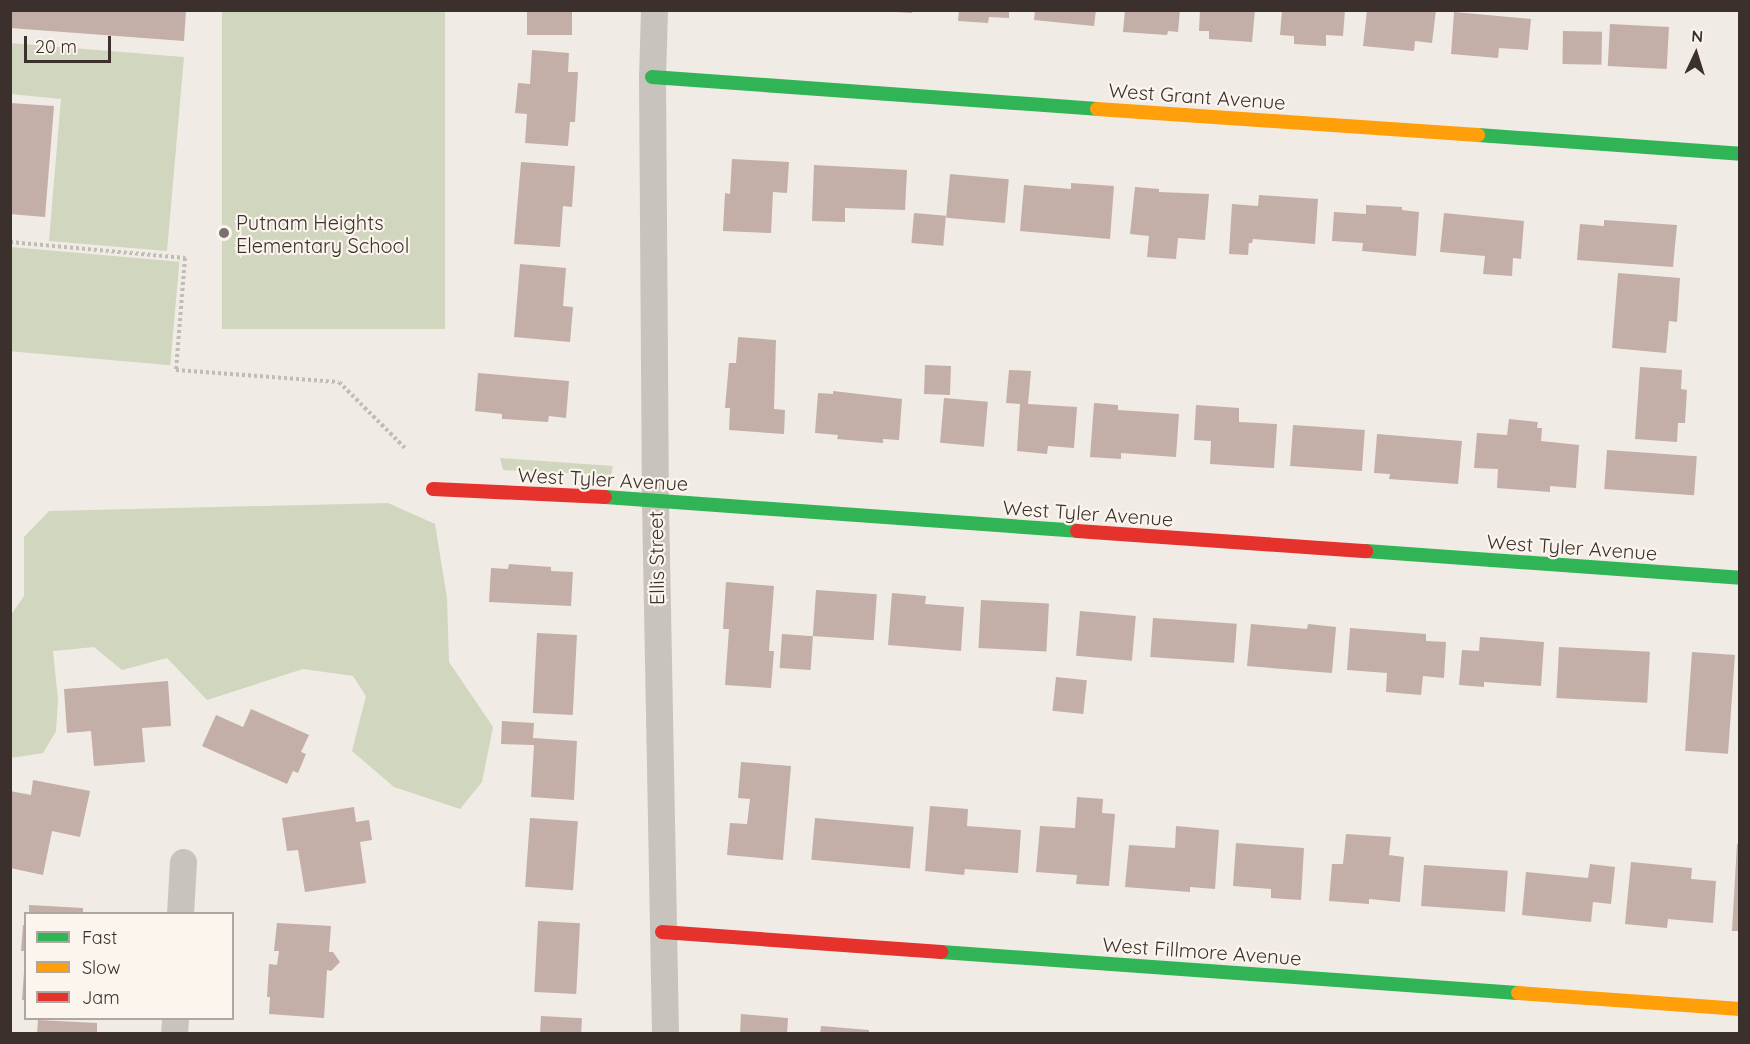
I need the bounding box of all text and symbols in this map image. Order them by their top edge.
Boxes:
scale bar [27,24,114,62]
north arrow [1666,24,1726,84]
text: N [1691,26,1704,46]
text: 20 m [35,35,77,58]
street label: West Grant Avenue [1108,78,1286,114]
place label: Putnam Heights Elementary School [236,210,409,257]
marker: Putnam Heights Elementary School [217,226,231,240]
street label: West Tyler Avenue [517,463,689,495]
street label: West Tyler Avenue [1002,495,1174,531]
street label: Ellis Street [643,511,669,605]
street label: West Tyler Avenue [1486,529,1658,565]
legend [24,912,234,1020]
text: Fast [82,926,117,949]
street label: West Fillmore Avenue [1102,932,1302,970]
text: Slow [82,956,120,979]
text: Jam [82,986,120,1009]

